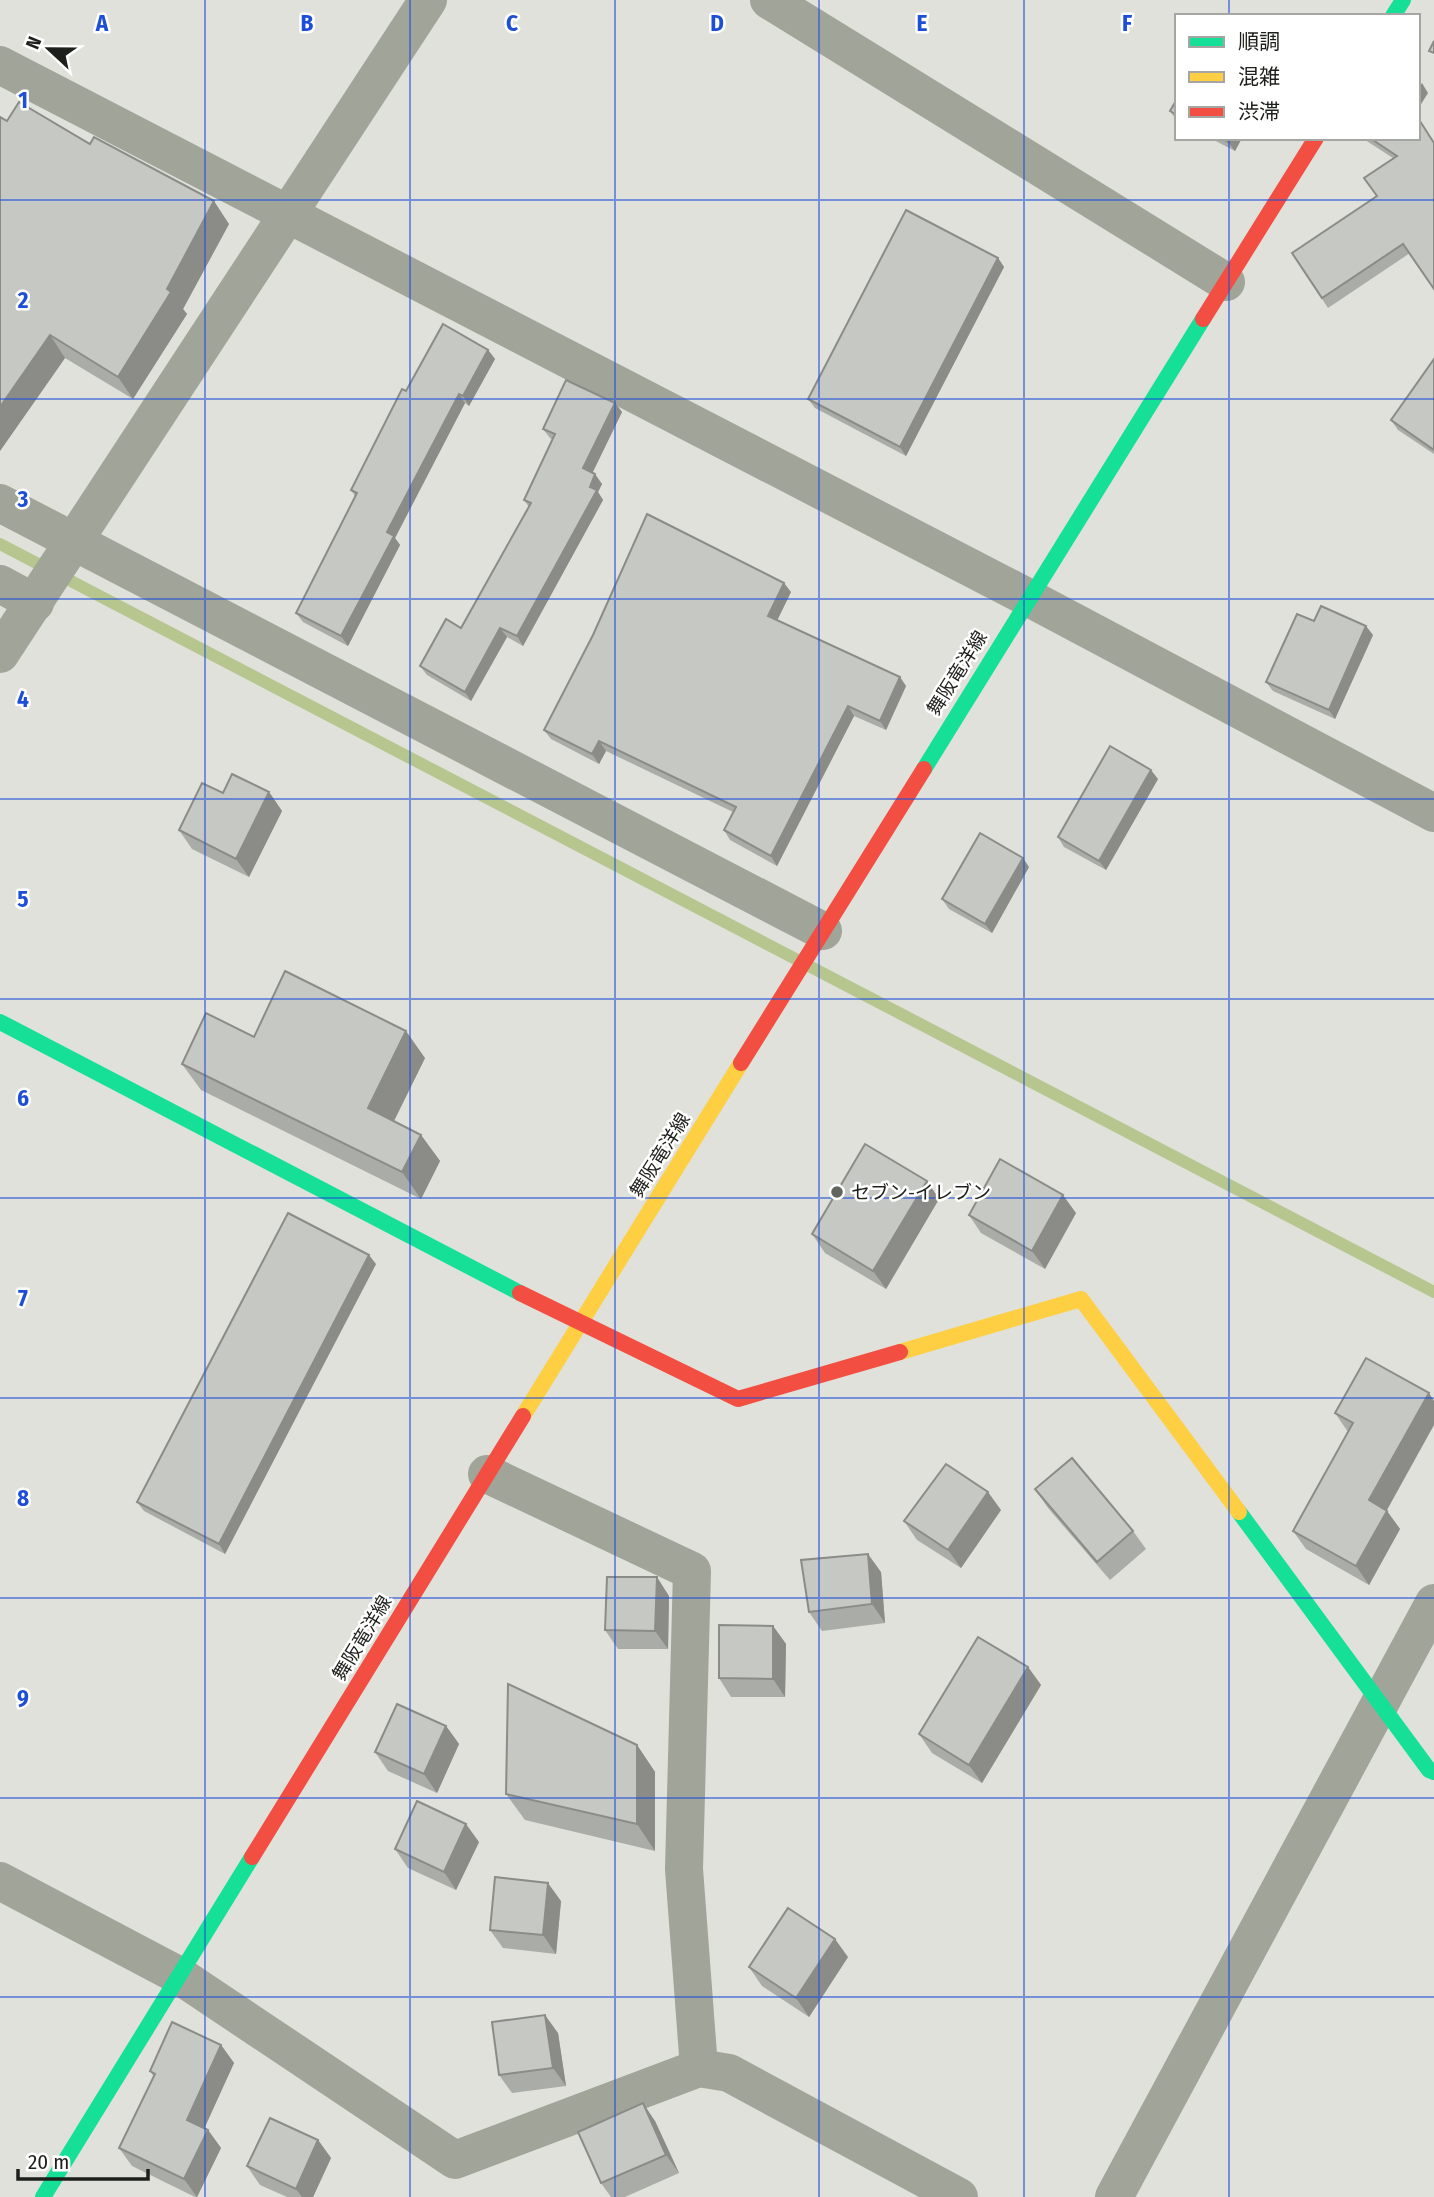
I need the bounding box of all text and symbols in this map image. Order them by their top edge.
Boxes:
text: A [95,9,109,37]
text: B [301,9,314,37]
text: C [506,9,518,37]
text: D [710,9,724,37]
text: E [917,9,928,37]
text: F [1122,9,1132,37]
north arrow [14,14,84,84]
legend [1175,14,1420,140]
text: 順調 [1238,29,1280,55]
text: N [21,33,46,52]
text: 混雑 [1238,64,1280,90]
text: 1 [18,86,28,114]
text: 渋滞 [1238,99,1280,125]
text: 2 [17,286,29,314]
text: 3 [17,485,29,513]
street label: 舞阪竜洋線 [922,627,992,719]
text: 4 [17,685,29,713]
text: 5 [17,885,29,913]
text: 6 [17,1084,29,1112]
street label: 舞阪竜洋線 [625,1109,695,1201]
place label: セブン-イレブン [851,1181,991,1204]
marker: セブン-イレブン [829,1184,845,1200]
text: 7 [18,1284,28,1312]
text: 8 [17,1484,29,1512]
street label: 舞阪竜洋線 [328,1591,396,1685]
text: 9 [17,1684,29,1712]
scale bar [18,2138,147,2182]
text: 20 m [28,2149,69,2175]

